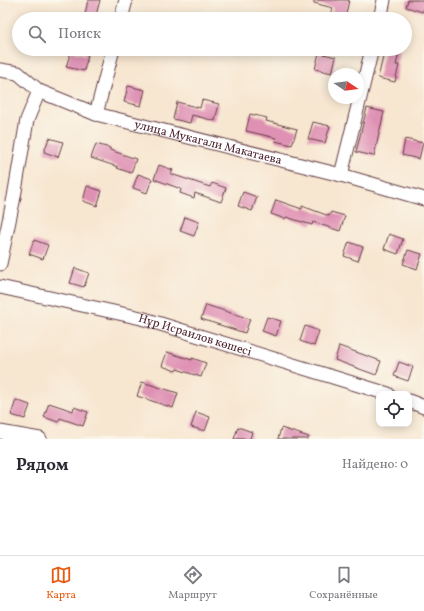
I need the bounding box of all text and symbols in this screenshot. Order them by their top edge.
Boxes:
search box [12,12,412,56]
icon: search [26,23,48,45]
text: Поиск [58,24,101,45]
north arrow [328,68,364,104]
street label: улица Мукагали Макатаева [132,117,283,169]
street label: Нұр Исраилов көшесі [136,311,254,361]
map controls [376,391,412,427]
button: locate [376,391,412,427]
text: Рядом [16,454,69,477]
text: Найдено: 0 [342,456,408,474]
tab: Карта [46,564,76,603]
tab: Маршрут [168,564,217,603]
tab: Сохранённые [309,564,378,603]

